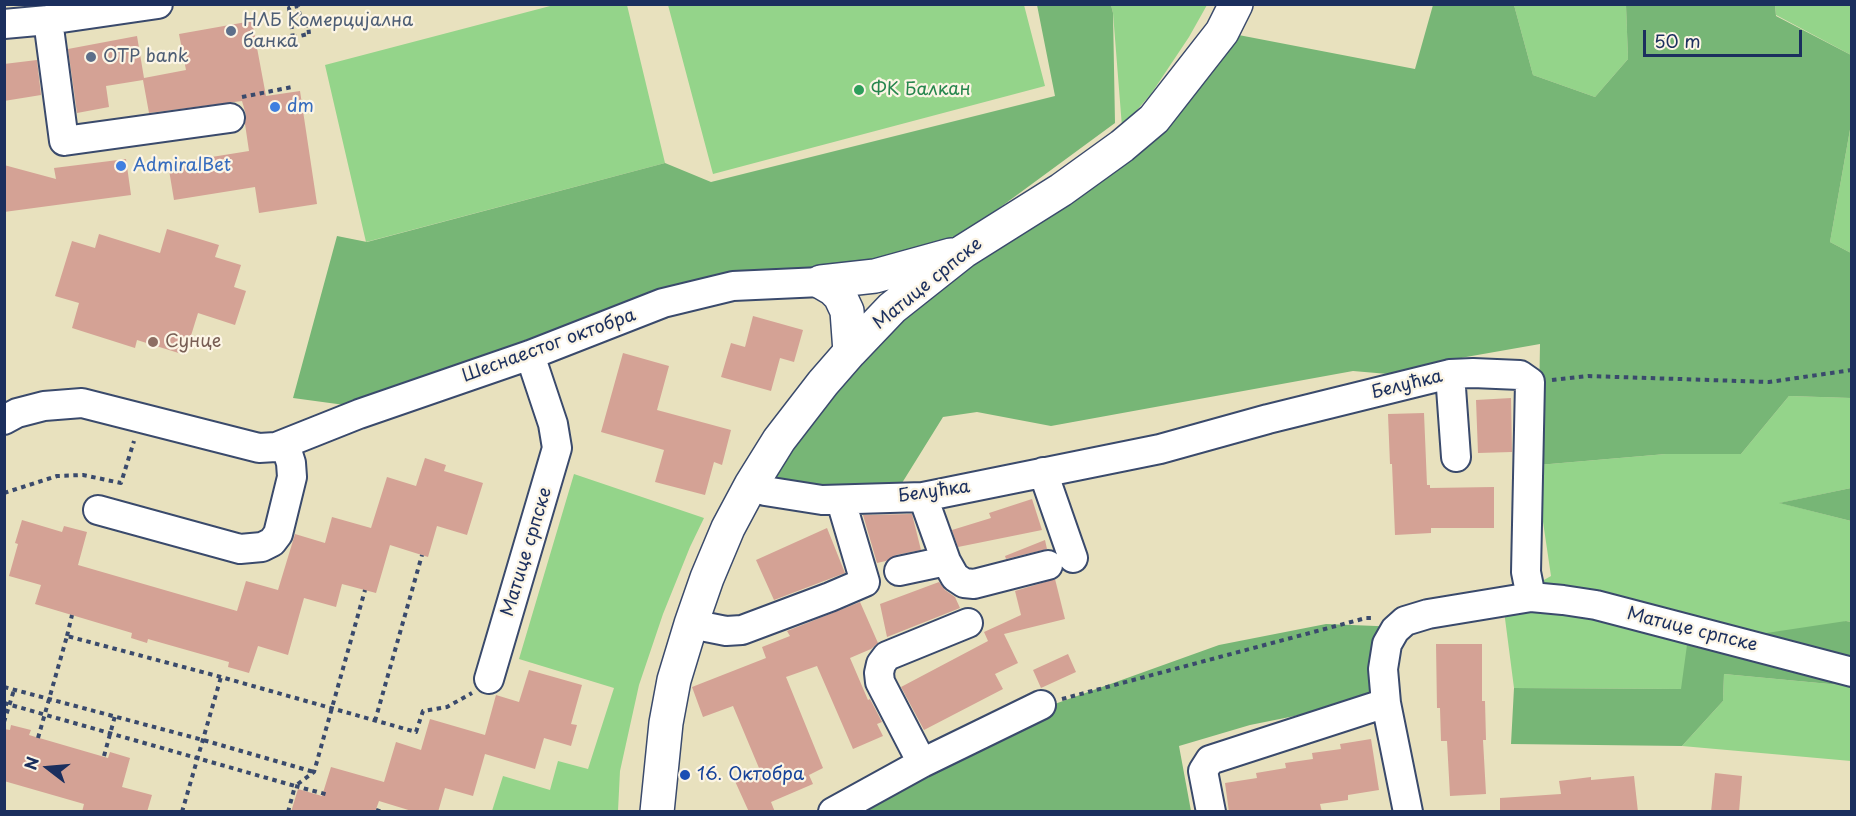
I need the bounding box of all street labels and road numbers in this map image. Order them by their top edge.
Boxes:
street label: Матице српске [869,234,987,334]
street label: Шеснаестог октобра [459,305,639,387]
street label: Белућка [1369,366,1445,404]
street label: Белућка [896,476,972,508]
street label: Матице српске [497,485,557,619]
street label: Матице српске [1624,603,1760,657]

